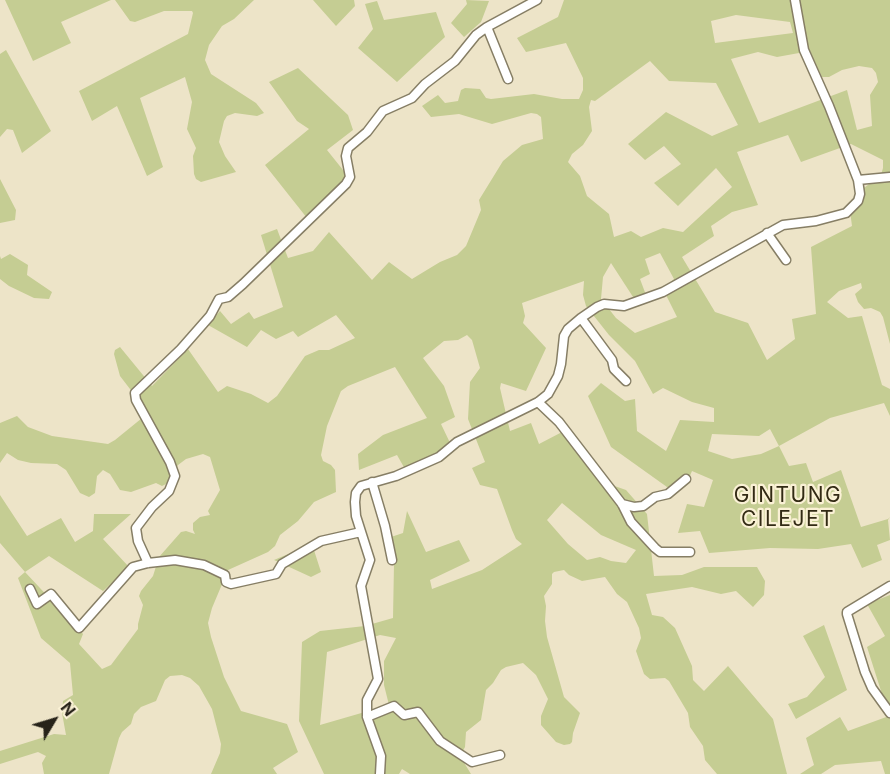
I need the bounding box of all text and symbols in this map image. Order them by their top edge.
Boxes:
district label: GINTUNG CILEJET [734,483,842,533]
north arrow [24,690,84,750]
text: N [57,698,80,720]

